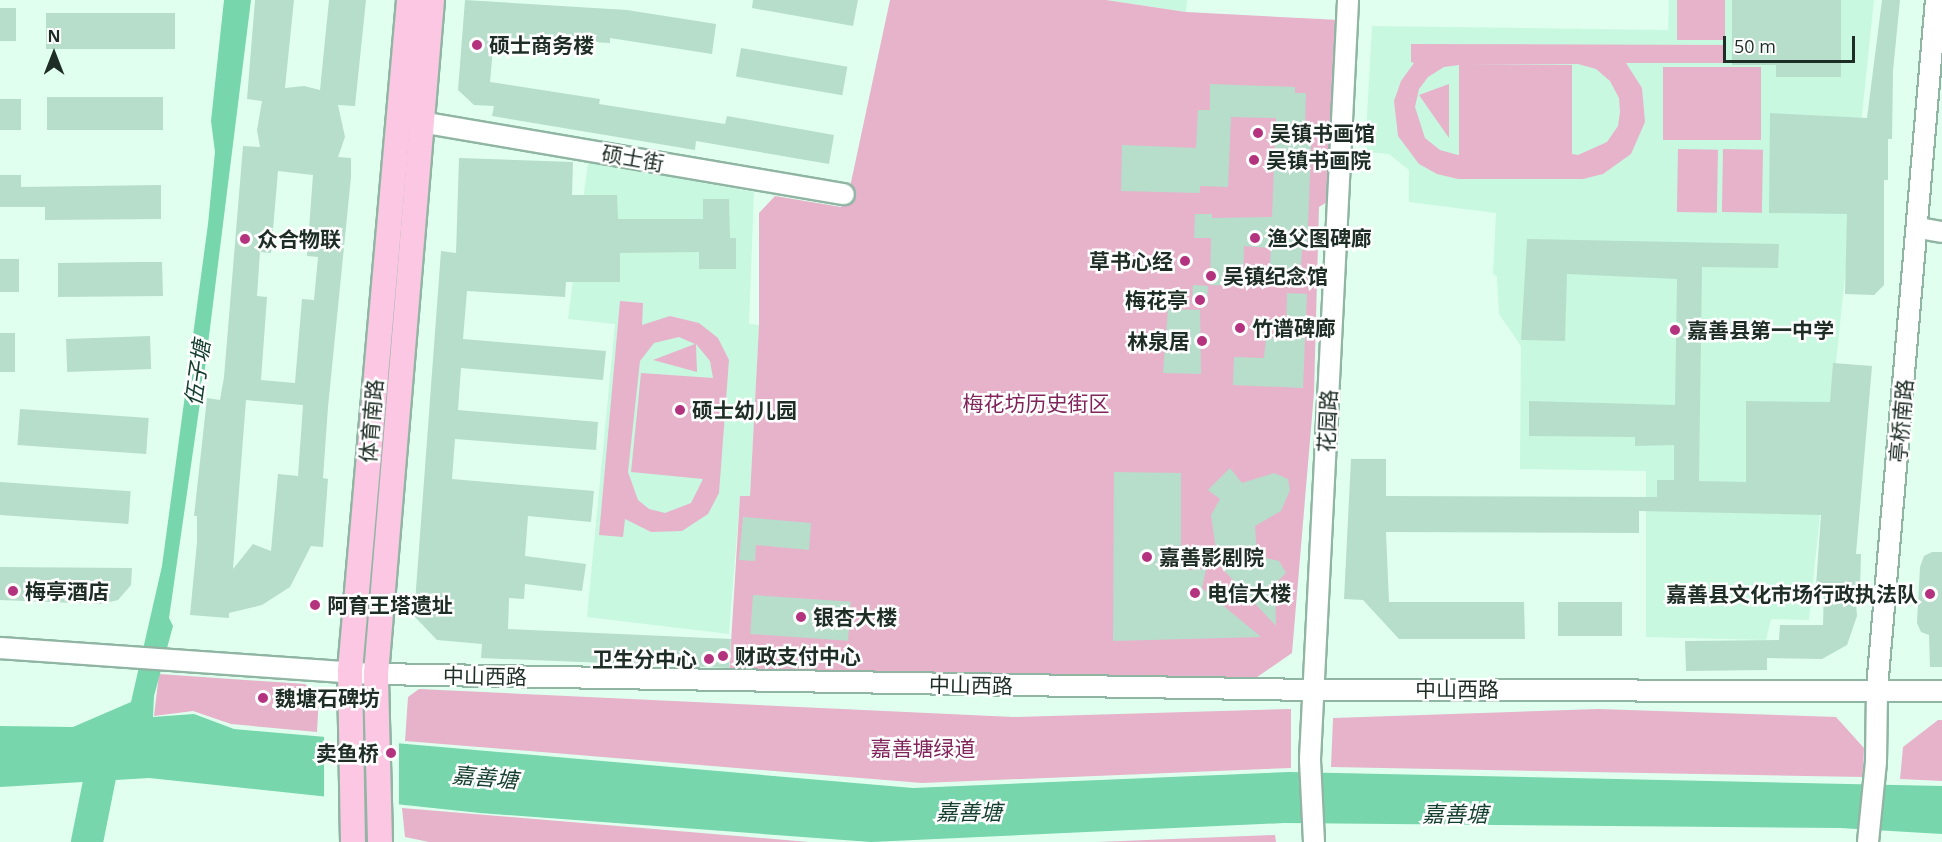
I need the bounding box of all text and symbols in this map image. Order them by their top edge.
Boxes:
north arrow [24,24,84,84]
scale bar [1726,24,1858,62]
text: N [47,25,61,47]
place label: 硕士商务楼 [489,32,594,58]
text: 50 m [1734,34,1776,58]
marker: 硕士商务楼 [470,38,484,52]
place label: 吴镇书画馆 [1270,120,1375,146]
marker: 吴镇书画馆 [1251,126,1265,140]
street label: 硕士街 [600,140,666,176]
place label: 吴镇书画院 [1266,147,1371,173]
marker: 吴镇书画院 [1247,153,1261,167]
place label: 渔父图碑廊 [1267,225,1372,251]
place label: 众合物联 [257,226,341,252]
marker: 渔父图碑廊 [1248,231,1262,245]
marker: 众合物联 [238,232,252,246]
place label: 草书心经 [1089,248,1173,274]
marker: 草书心经 [1178,254,1192,268]
place label: 吴镇纪念馆 [1223,263,1328,289]
marker: 吴镇纪念馆 [1204,269,1218,283]
place label: 梅花亭 [1125,287,1188,313]
marker: 梅花亭 [1193,293,1207,307]
place label: 竹谱碑廊 [1252,315,1336,341]
place label: 嘉善县第一中学 [1687,317,1834,343]
marker: 竹谱碑廊 [1233,321,1247,335]
marker: 嘉善县第一中学 [1668,323,1682,337]
place label: 林泉居 [1127,328,1190,354]
marker: 林泉居 [1195,334,1209,348]
water label: 伍子塘 [179,338,215,408]
street label: 体育南路 [355,378,387,464]
street label: 亭桥南路 [1885,378,1917,464]
street label: 花园路 [1313,389,1341,453]
park label: 梅花坊历史街区 [963,390,1109,416]
place label: 硕士幼儿园 [692,397,797,423]
marker: 硕士幼儿园 [673,403,687,417]
place label: 嘉善影剧院 [1159,544,1264,570]
marker: 嘉善影剧院 [1140,550,1154,564]
place label: 梅亭酒店 [25,578,109,604]
place label: 电信大楼 [1207,580,1291,606]
place label: 嘉善县文化市场行政执法队 [1666,581,1918,607]
marker: 梅亭酒店 [6,584,20,598]
marker: 电信大楼 [1188,586,1202,600]
marker: 嘉善县文化市场行政执法队 [1923,587,1937,601]
place label: 阿育王塔遗址 [327,592,453,618]
marker: 阿育王塔遗址 [308,598,322,612]
place label: 银杏大楼 [813,604,897,630]
marker: 银杏大楼 [794,610,808,624]
place label: 财政支付中心 [735,643,861,669]
place label: 卫生分中心 [592,646,697,672]
marker: 财政支付中心 [716,649,730,663]
marker: 卫生分中心 [702,652,716,666]
street label: 中山西路 [443,663,527,689]
street label: 中山西路 [929,672,1013,698]
street label: 中山西路 [1415,676,1499,702]
place label: 魏塘石碑坊 [275,685,380,711]
marker: 魏塘石碑坊 [256,691,270,705]
park label: 嘉善塘绿道 [871,735,975,761]
place label: 卖鱼桥 [316,740,379,766]
marker: 卖鱼桥 [384,746,398,760]
water label: 嘉善塘 [451,761,519,793]
water label: 嘉善塘 [936,799,1002,825]
water label: 嘉善塘 [1422,801,1488,827]

